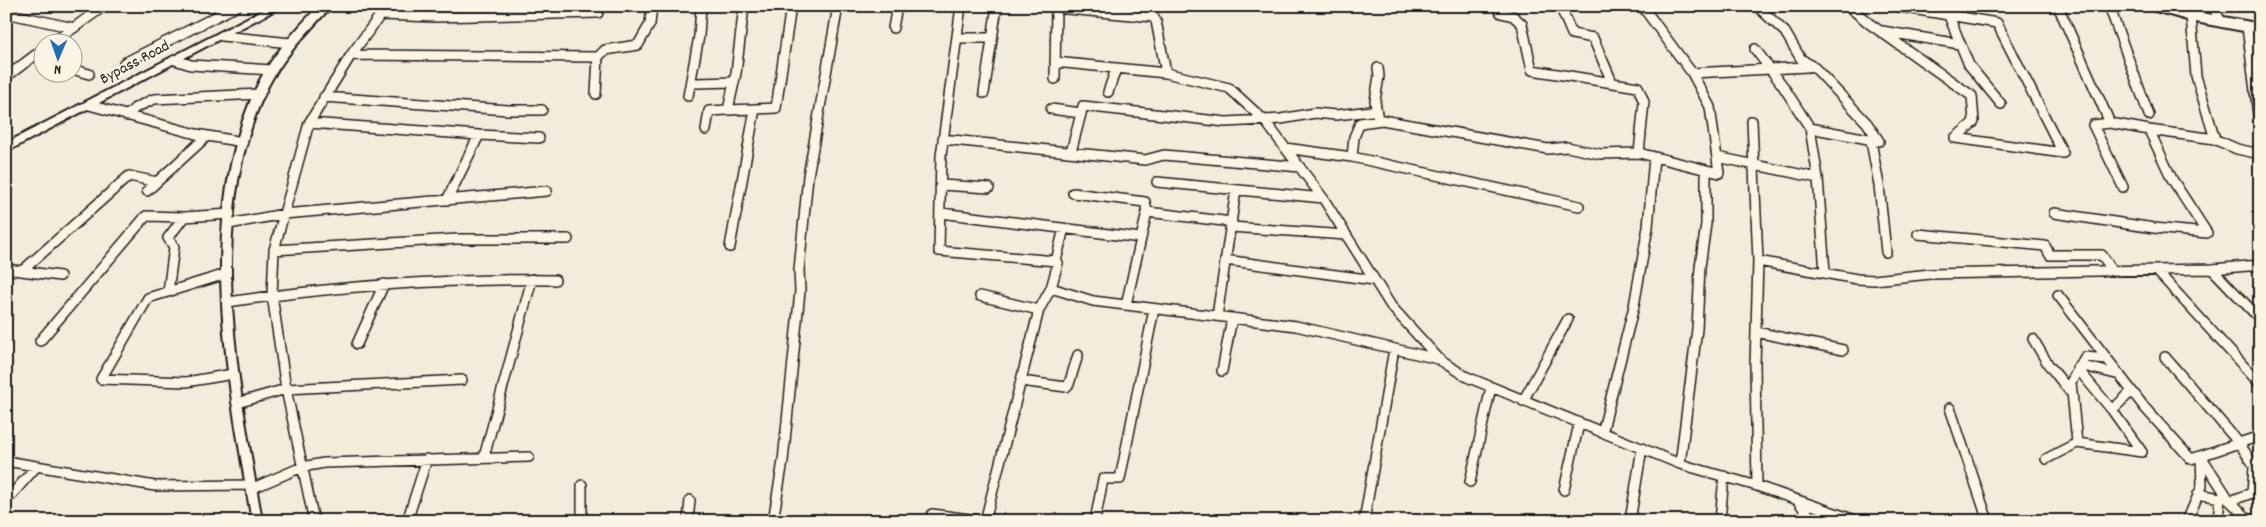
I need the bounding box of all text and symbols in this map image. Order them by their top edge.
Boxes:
north arrow [32,32,82,82]
street label: Bypass Road [96,35,174,91]
text: N [54,59,61,79]

